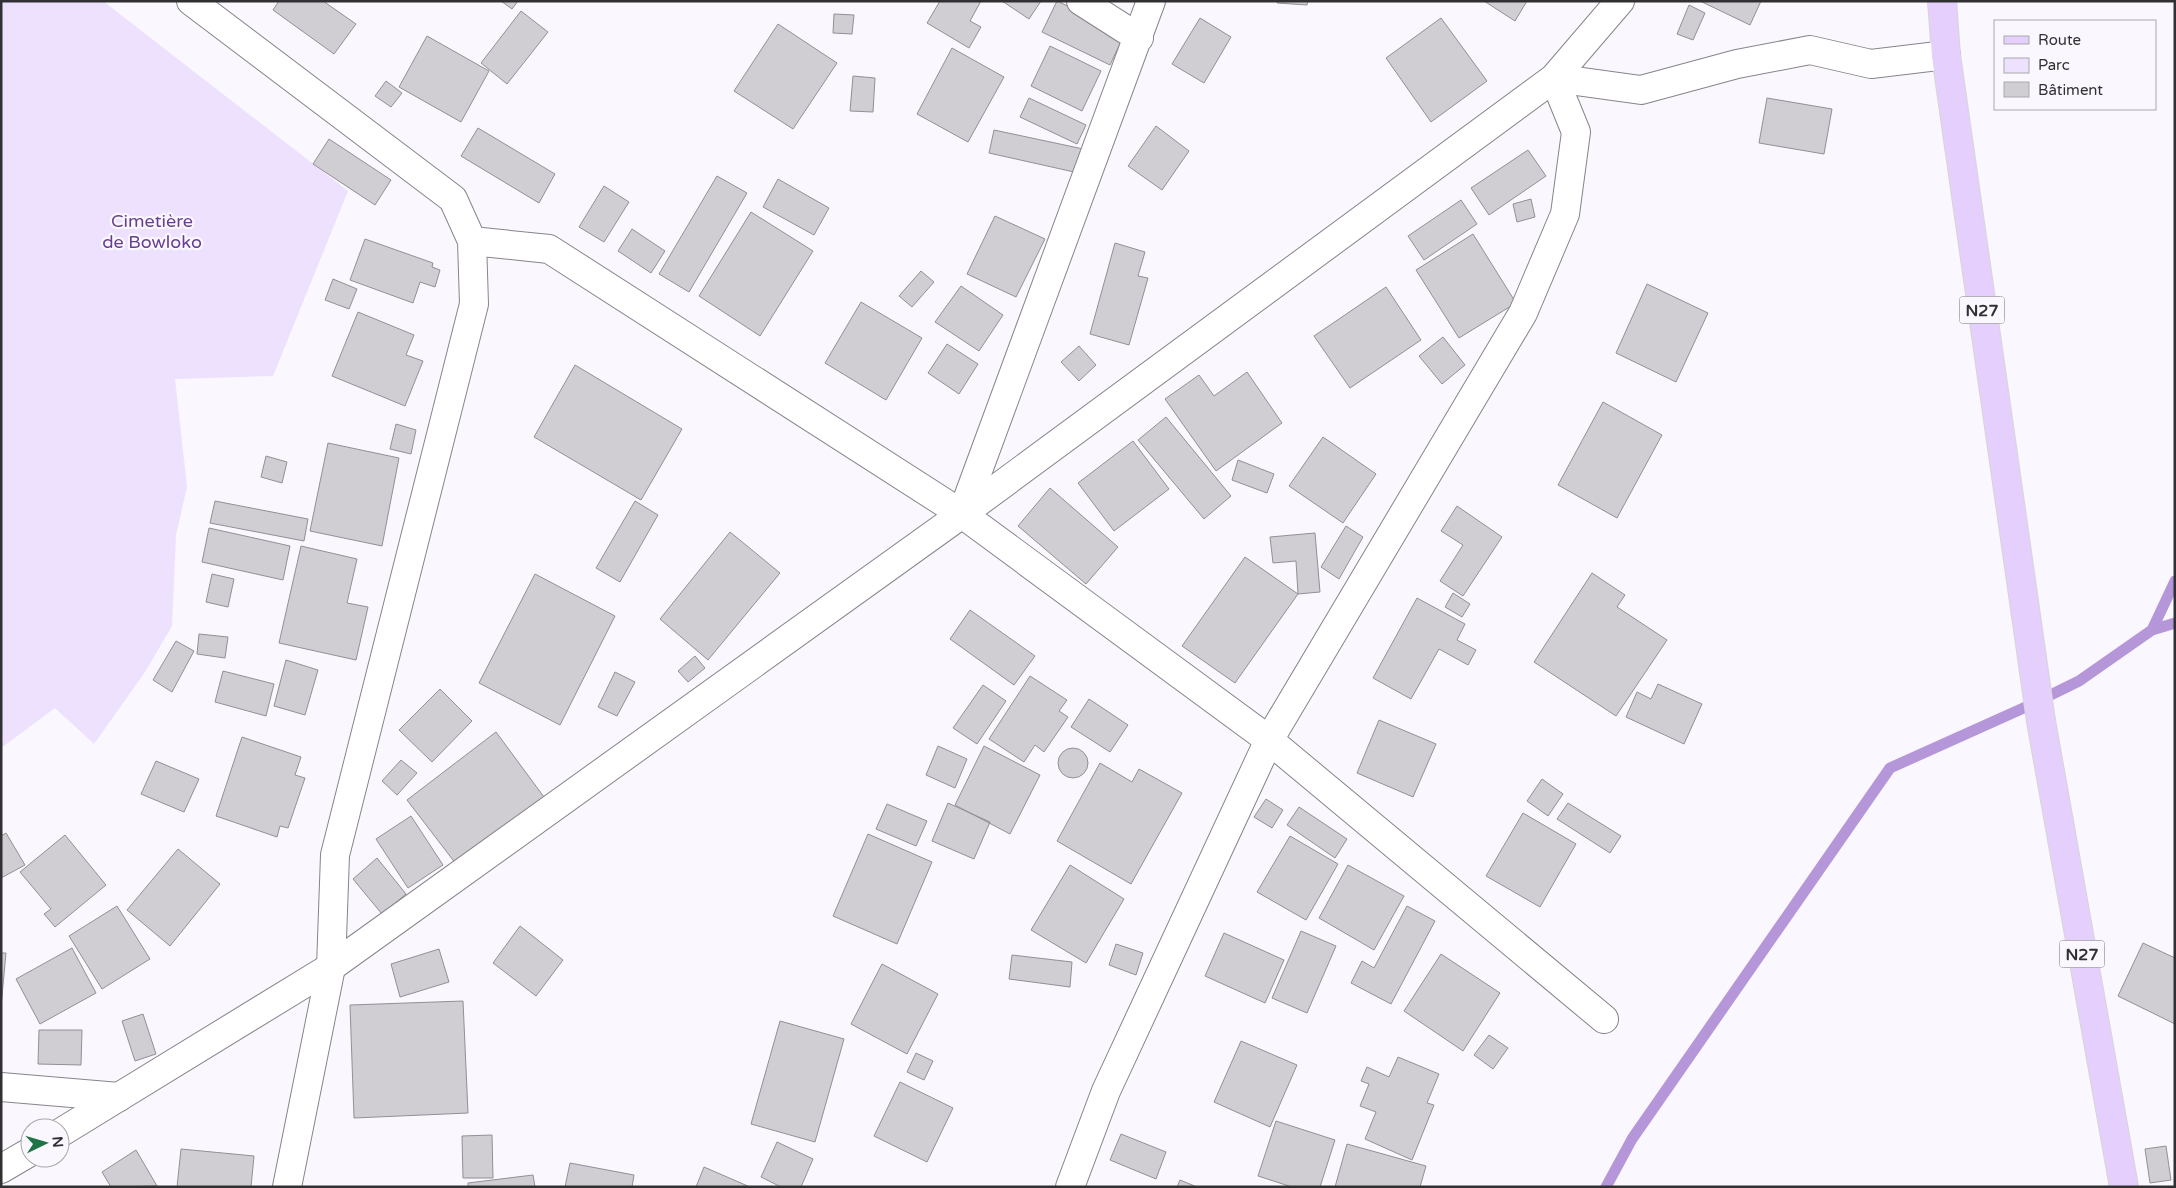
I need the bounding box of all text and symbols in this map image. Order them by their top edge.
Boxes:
legend [1994,20,2156,110]
text: Route [2038,31,2081,49]
text: Parc [2038,56,2070,74]
text: Bâtiment [2038,81,2103,99]
park label: Cimetière de Bowloko [102,210,202,253]
road number: N27 [1960,296,2004,324]
road number: N27 [2060,941,2104,968]
north arrow [20,1118,70,1168]
text: N [48,1136,66,1148]

